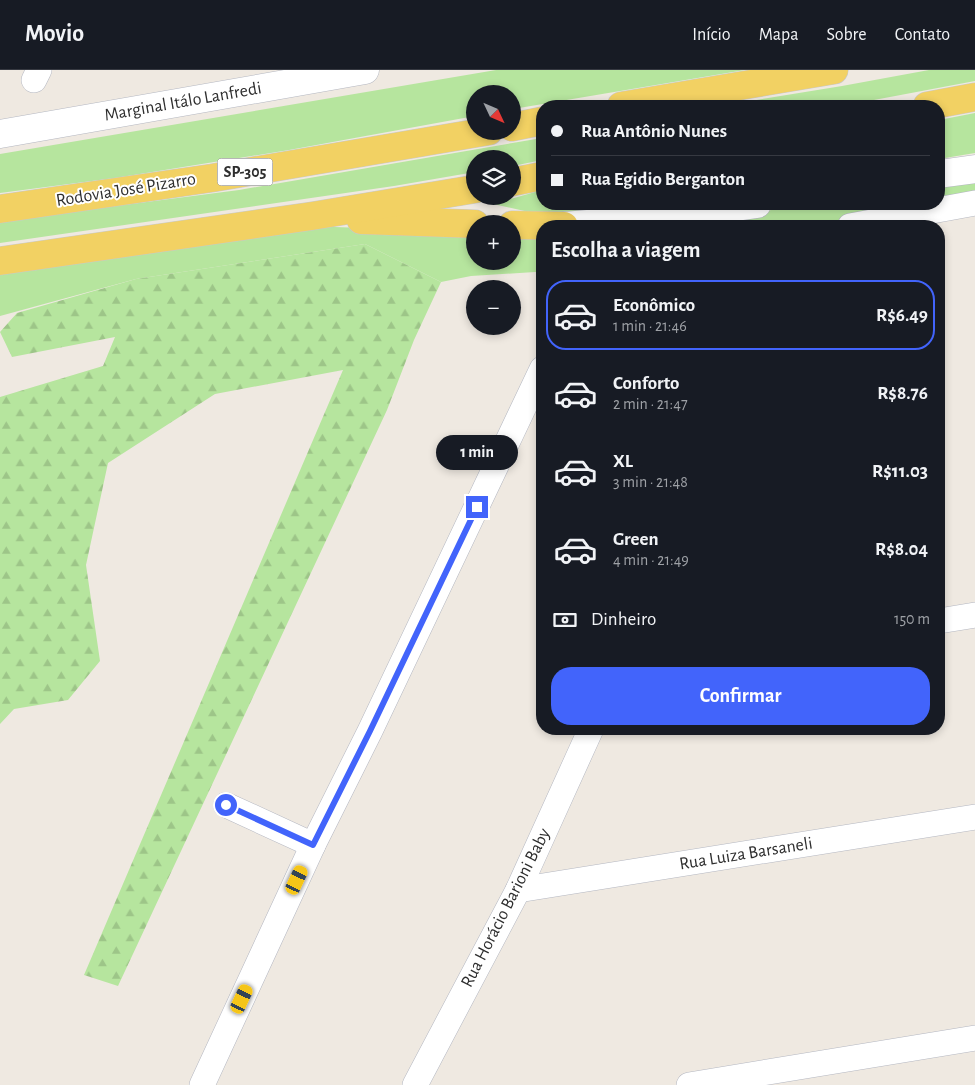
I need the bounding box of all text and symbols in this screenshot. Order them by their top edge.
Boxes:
text: Movio [25,22,84,46]
text: Início [692,26,731,44]
text: Mapa [759,26,799,44]
text: Sobre [827,26,867,44]
text: Contato [895,26,950,44]
street label: Marginal Itálo Lanfredi [103,79,263,125]
north arrow [466,85,521,140]
map controls [466,85,521,335]
text: Rua Antônio Nunes [581,122,727,141]
button: layers [466,150,521,205]
road number: SP-305 [218,158,272,185]
street label: Rodovia José Pizarro [55,170,197,210]
text: Rua Egidio Berganton [581,170,745,189]
button: + [466,215,521,270]
text: Escolha a viagem [551,239,700,261]
button: − [466,280,521,335]
icon: car [553,293,598,338]
text: Econômico [613,296,695,315]
text: R$6.49 [876,306,928,325]
text: 1 min · 21:46 [613,318,687,334]
icon: car [553,371,598,416]
text: Conforto [613,374,679,393]
text: R$8.76 [877,384,928,403]
text: 2 min · 21:47 [613,396,688,412]
callout: 1 min [436,434,518,470]
text: 1 min [460,444,494,460]
icon: car [553,449,598,494]
text: XL [613,452,633,471]
text: R$11.03 [872,462,928,481]
text: 3 min · 21:48 [613,474,688,490]
route end [466,496,488,518]
icon: car [553,527,598,572]
text: Green [613,530,659,549]
text: R$8.04 [875,540,928,559]
text: 4 min · 21:49 [613,552,689,568]
icon: cash [551,606,579,634]
text: Dinheiro [591,610,656,629]
text: 150 m [894,611,930,627]
button: Confirmar [551,667,930,725]
route start [215,794,237,816]
street label: Rua Horácio Barioni Baby [458,825,554,990]
street label: Rua Luiza Barsaneli [678,835,814,873]
car [283,863,310,897]
car [228,982,255,1016]

